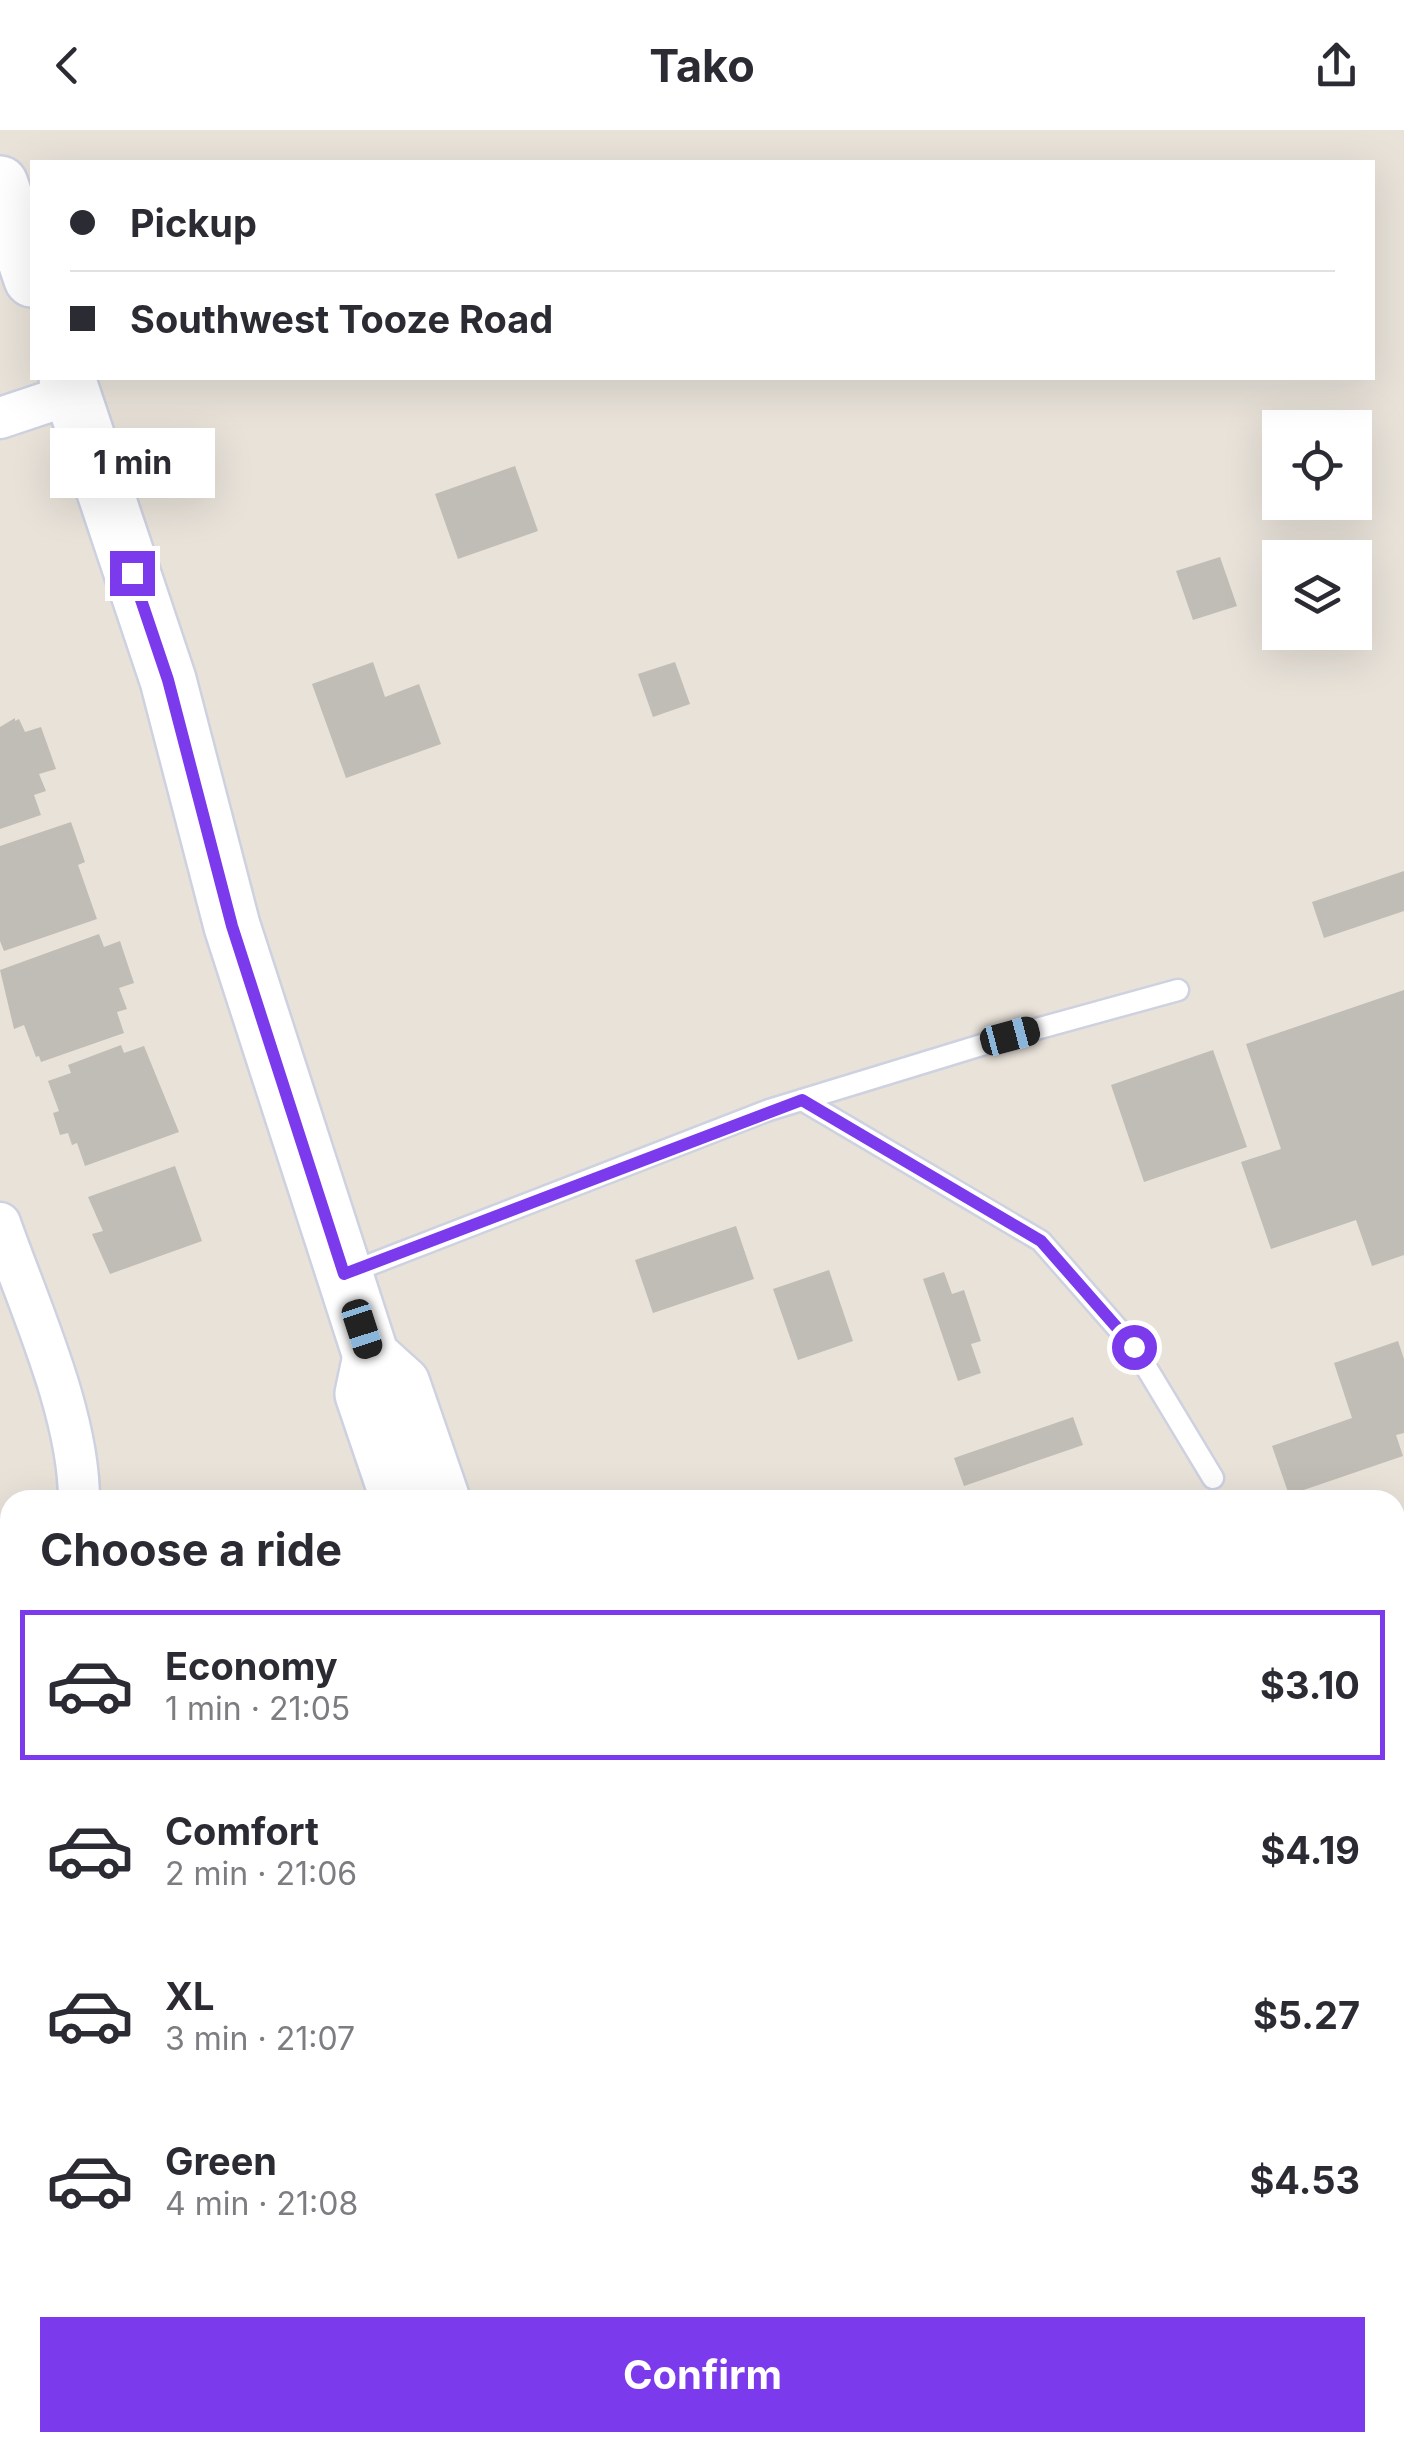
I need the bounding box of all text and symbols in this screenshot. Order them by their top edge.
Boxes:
icon: back [40,38,95,93]
text: Tako [649,38,755,93]
icon: share [1309,38,1364,93]
text: Pickup [130,200,257,246]
text: Southwest Tooze Road [130,296,553,342]
map controls [1262,410,1372,650]
button: locate [1262,410,1372,520]
callout: 1 min [49,428,214,498]
text: 1 min [93,443,172,482]
button: layers [1262,540,1372,650]
route end [110,551,155,596]
car [977,1014,1043,1058]
car [338,1296,386,1362]
route start [1112,1325,1157,1370]
text: Choose a ride [40,1522,342,1577]
icon: car [45,1640,135,1730]
text: Economy [165,1643,338,1689]
text: $3.10 [1260,1662,1360,1708]
text: 1 min · 21:05 [165,1689,350,1728]
icon: car [45,1805,135,1895]
text: Comfort [165,1808,319,1854]
text: $4.19 [1260,1827,1360,1873]
text: 2 min · 21:06 [165,1854,357,1893]
icon: car [45,1970,135,2060]
text: XL [165,1973,215,2019]
text: $5.27 [1253,1992,1360,2038]
text: 3 min · 21:07 [165,2019,355,2058]
icon: car [45,2135,135,2225]
text: Green [165,2138,277,2184]
text: $4.53 [1249,2157,1360,2203]
text: 4 min · 21:08 [165,2184,358,2223]
button: Confirm [40,2317,1365,2432]

